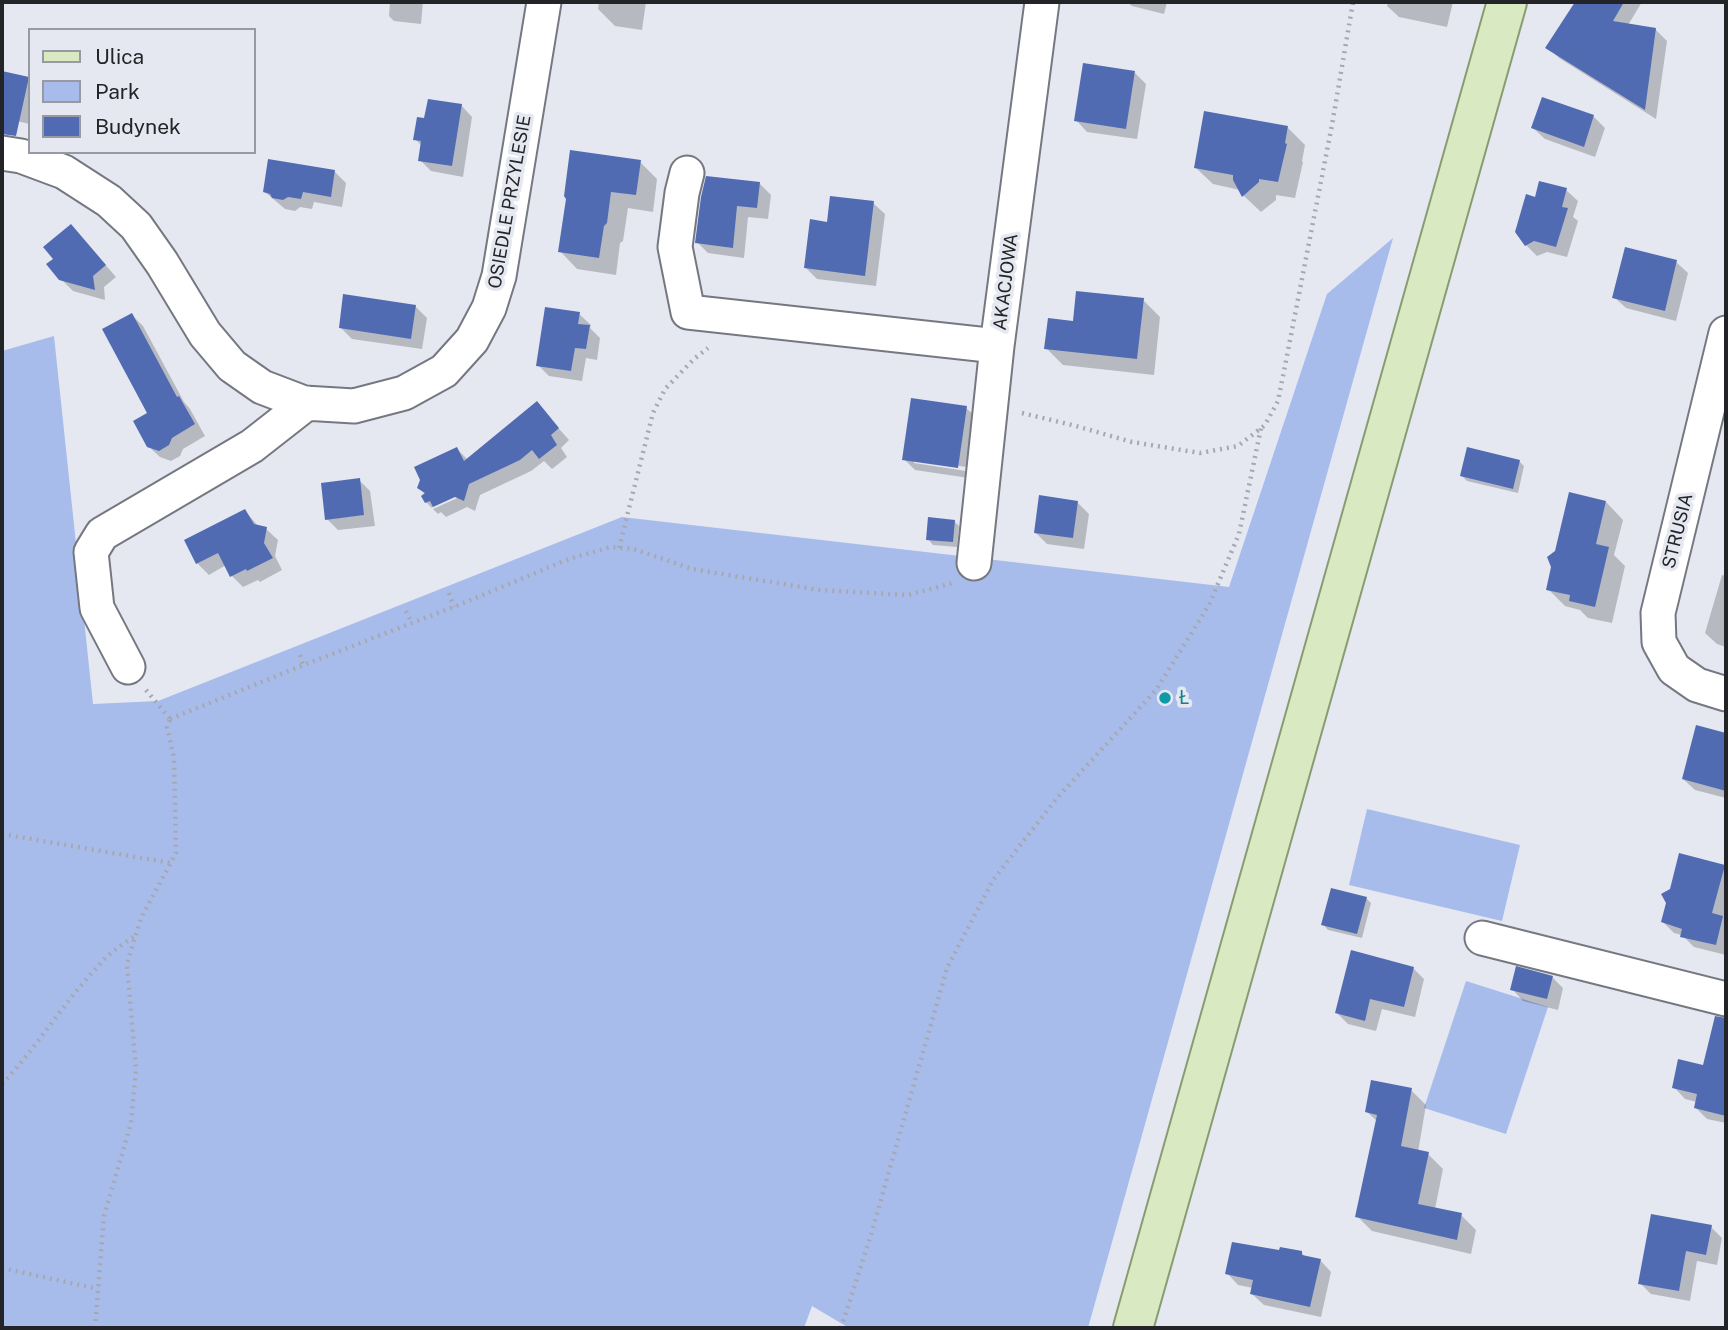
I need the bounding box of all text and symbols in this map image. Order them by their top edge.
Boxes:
legend [28,28,256,154]
text: Ulica [95,44,144,69]
text: Park [95,79,140,104]
street label: OSIEDLE PRZYLESIE [484,113,536,291]
text: Budynek [95,114,181,139]
street label: AKACJOWA [989,232,1023,332]
street label: STRUSIA [1658,491,1698,571]
place label: Ł [1179,687,1189,709]
marker: Ł [1157,690,1173,706]

